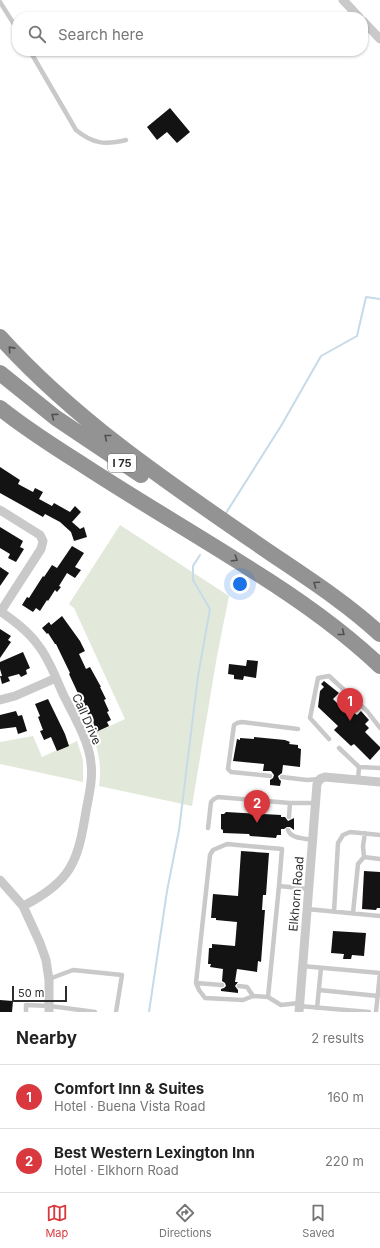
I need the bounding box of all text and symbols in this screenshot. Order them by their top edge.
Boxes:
search box [12,12,368,56]
icon: search [26,23,48,45]
text: Search here [58,25,144,44]
one-way arrow [9,347,16,354]
one-way arrow [51,414,58,421]
one-way arrow [105,434,112,441]
road number: I 75 [108,454,136,472]
one-way arrow [231,555,238,562]
your location [230,574,250,594]
one-way arrow [314,582,321,589]
one-way arrow [338,629,345,636]
pin: 1 [337,688,363,721]
street label: Call Drive [69,691,105,747]
pin: 2 [244,790,270,823]
street label: Elkhorn Road [285,856,307,932]
scale bar [12,984,67,1003]
text: 50 m [18,986,44,1000]
text: Nearby [16,1028,77,1048]
text: 2 results [311,1030,364,1046]
text: Comfort Inn & Suites [54,1079,204,1098]
text: 1 [26,1089,32,1105]
text: 160 m [327,1089,364,1105]
text: Hotel · Buena Vista Road [54,1098,205,1114]
text: Best Western Lexington Inn [54,1143,255,1162]
text: 2 [25,1153,33,1169]
text: 220 m [325,1153,364,1169]
text: Hotel · Elkhorn Road [54,1162,179,1178]
tab: Map [45,1202,68,1240]
tab: Directions [159,1202,212,1240]
tab: Saved [302,1202,335,1240]

